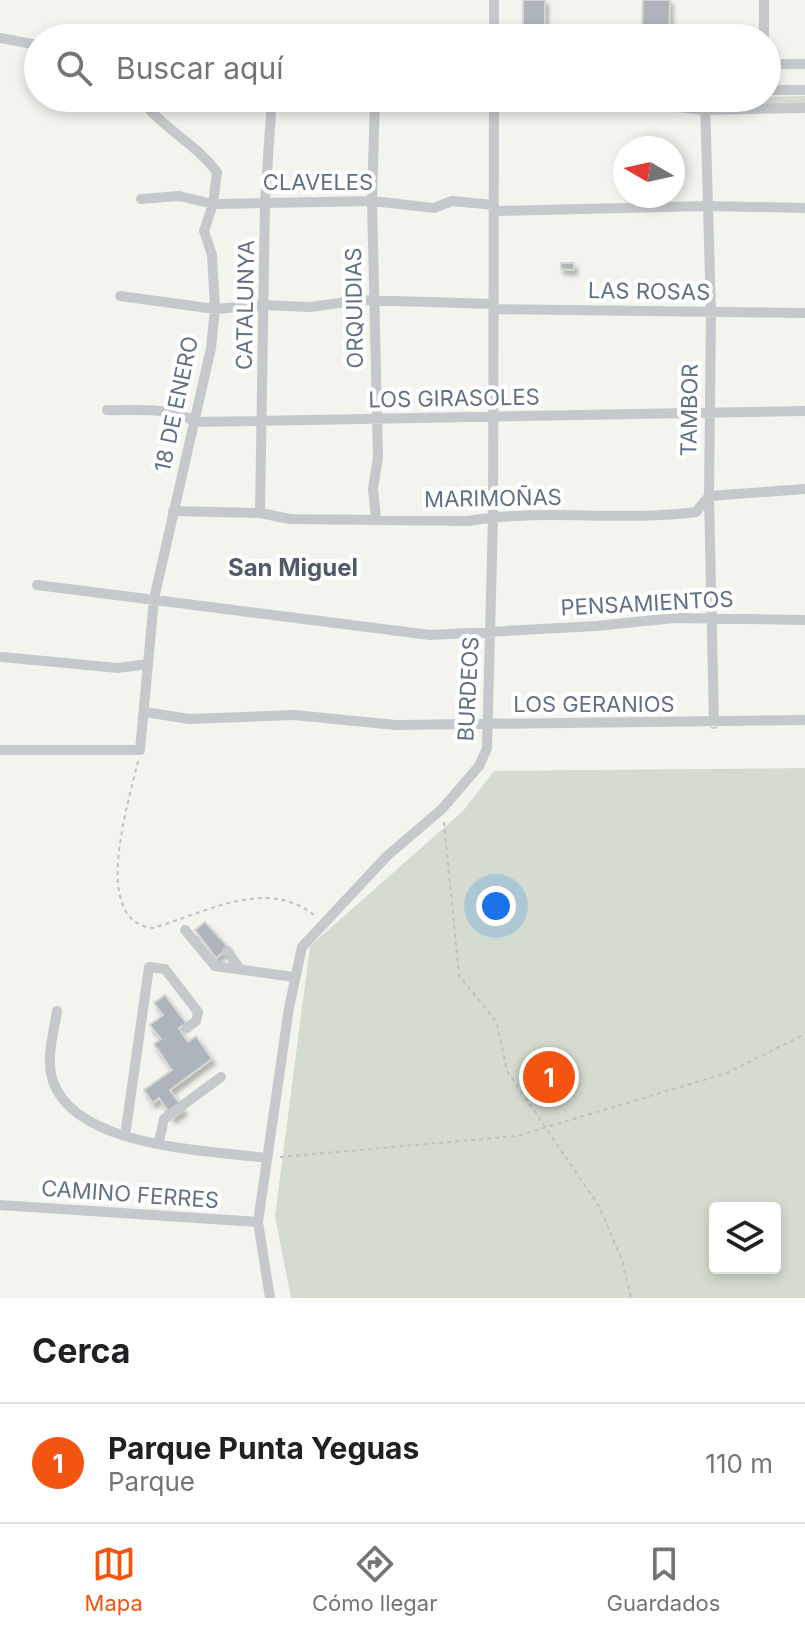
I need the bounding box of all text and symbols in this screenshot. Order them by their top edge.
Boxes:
search box [24,24,781,112]
icon: search [52,46,96,90]
text: Buscar aquí [116,50,283,86]
north arrow [613,136,685,208]
street label: CLAVELES [263,169,373,195]
street label: CATALUNYA [231,240,259,370]
street label: ORQUIDIAS [340,247,368,369]
street label: LAS ROSAS [588,277,710,305]
street label: 18 DE ENERO [149,334,203,474]
street label: TAMBOR [675,363,703,457]
street label: LOS GIRASOLES [368,384,540,412]
street label: MARIMOÑAS [424,484,562,512]
district label: San Miguel [228,553,358,582]
street label: PENSAMIENTOS [560,585,734,621]
street label: BURDEOS [452,636,484,742]
street label: LOS GERANIOS [513,691,675,717]
your location [476,886,516,926]
pin: 1 [523,1047,575,1107]
street label: CAMINO FERRES [40,1175,220,1213]
map controls [709,1202,781,1274]
button: layers [709,1202,781,1274]
text: Cerca [32,1330,131,1371]
text: Parque Punta Yeguas [108,1430,419,1466]
text: 1 [52,1448,64,1479]
text: 110 m [705,1448,773,1479]
text: Parque [108,1466,195,1497]
tab: Mapa [85,1542,143,1616]
tab: Cómo llegar [312,1542,437,1616]
tab: Guardados [607,1542,720,1616]

